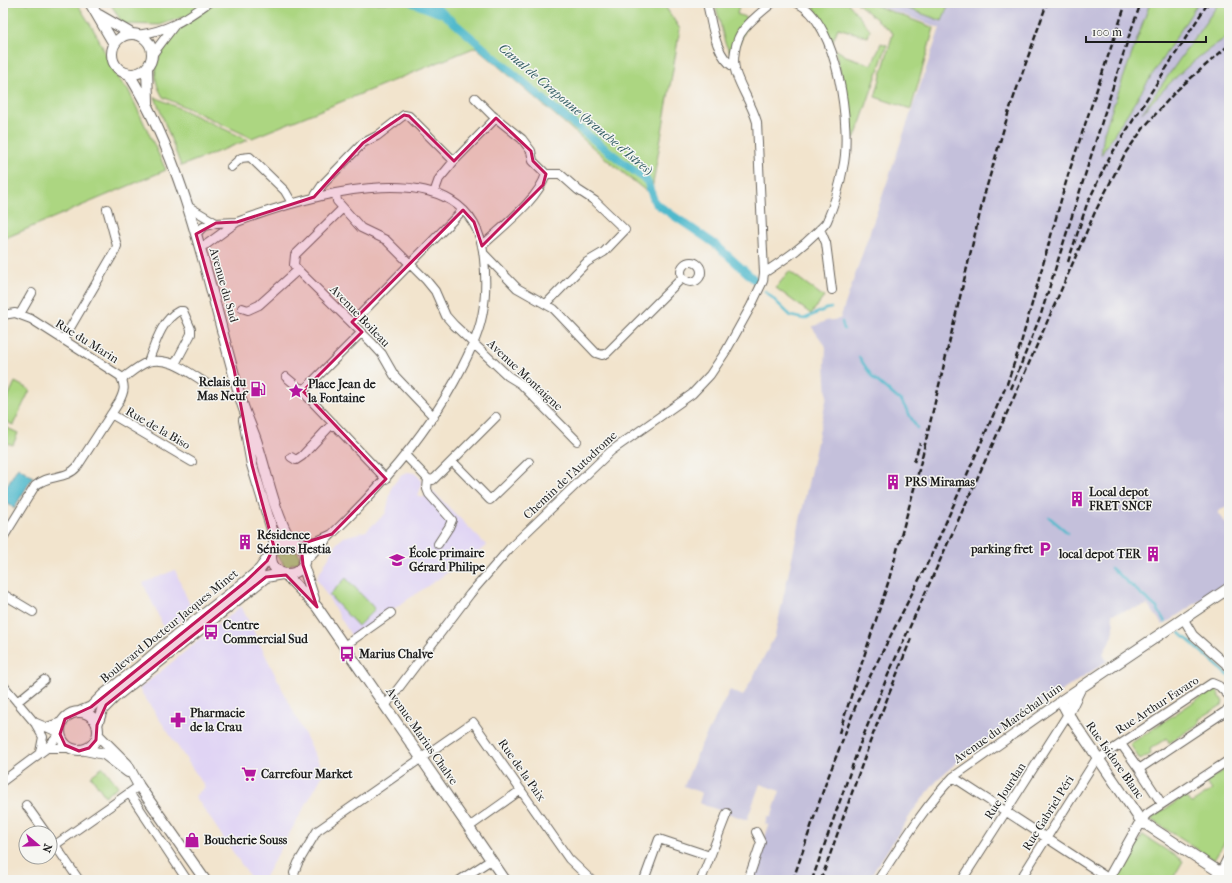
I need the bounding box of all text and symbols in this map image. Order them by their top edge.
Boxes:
scale bar [1086,18,1206,44]
text: 100 m [1092,25,1122,39]
water label: Canal de Craponne (branche d'Istres) [496,40,656,178]
street label: Avenue du Sud [206,245,241,324]
street label: Avenue Boileau [326,282,393,350]
street label: Rue du Marin [53,316,121,366]
street label: Avenue Montaigne [484,336,566,413]
place label: Relais du Mas Neuf [196,375,249,403]
place label: Place Jean de la Fontaine [307,377,376,405]
fuel station icon: Relais du Mas Neuf [249,380,267,398]
place icon: Place Jean de la Fontaine [287,382,305,400]
street label: Rue de la Biso [123,404,193,452]
street label: Chemin de l'Autodrome [520,428,620,522]
building icon: PRS Miramas [884,473,902,491]
place label: PRS Miramas [905,475,975,489]
place label: Local depot FRET SNCF [1088,485,1152,513]
building icon: Local depot FRET SNCF [1068,490,1086,508]
place label: Résidence Séniors Hestia [257,528,331,556]
building icon: Résidence Séniors Hestia [236,533,254,551]
parking icon: parking fret [1036,540,1054,558]
place label: parking fret [970,542,1034,557]
place label: École primaire Gérard Philipe [409,545,485,575]
building icon: local depot TER [1144,545,1162,563]
place label: local depot TER [1058,547,1142,562]
school or university icon: École primaire Gérard Philipe [388,551,406,569]
street label: Boulevard Docteur Jacques Minet [97,566,241,686]
place label: Centre Commercial Sud [223,618,308,646]
bus stop icon: Centre Commercial Sud [202,623,220,641]
bus stop icon: Marius Chalve [338,645,356,663]
place label: Marius Chalve [358,647,433,661]
street label: Rue Arthur Favaro [1113,673,1201,737]
street label: Avenue du Maréchal Juin [950,680,1065,767]
street label: Avenue Marius Chalve [383,684,461,787]
place label: Pharmacie de la Crau [190,706,245,734]
pharmacy icon: Pharmacie de la Crau [169,711,187,729]
street label: Rue Isidore Blanc [1083,719,1147,801]
street label: Rue de la Paix [495,736,549,804]
street label: Rue Jourdan [981,760,1029,822]
supermarket icon: Carrefour Market [240,765,258,783]
place label: Carrefour Market [261,767,353,781]
street label: Rue Gabriel Péri [1019,772,1077,853]
north arrow [18,825,58,865]
shop icon: Boucherie Souss [183,831,201,849]
place label: Boucherie Souss [204,833,288,847]
text: N [39,842,54,855]

